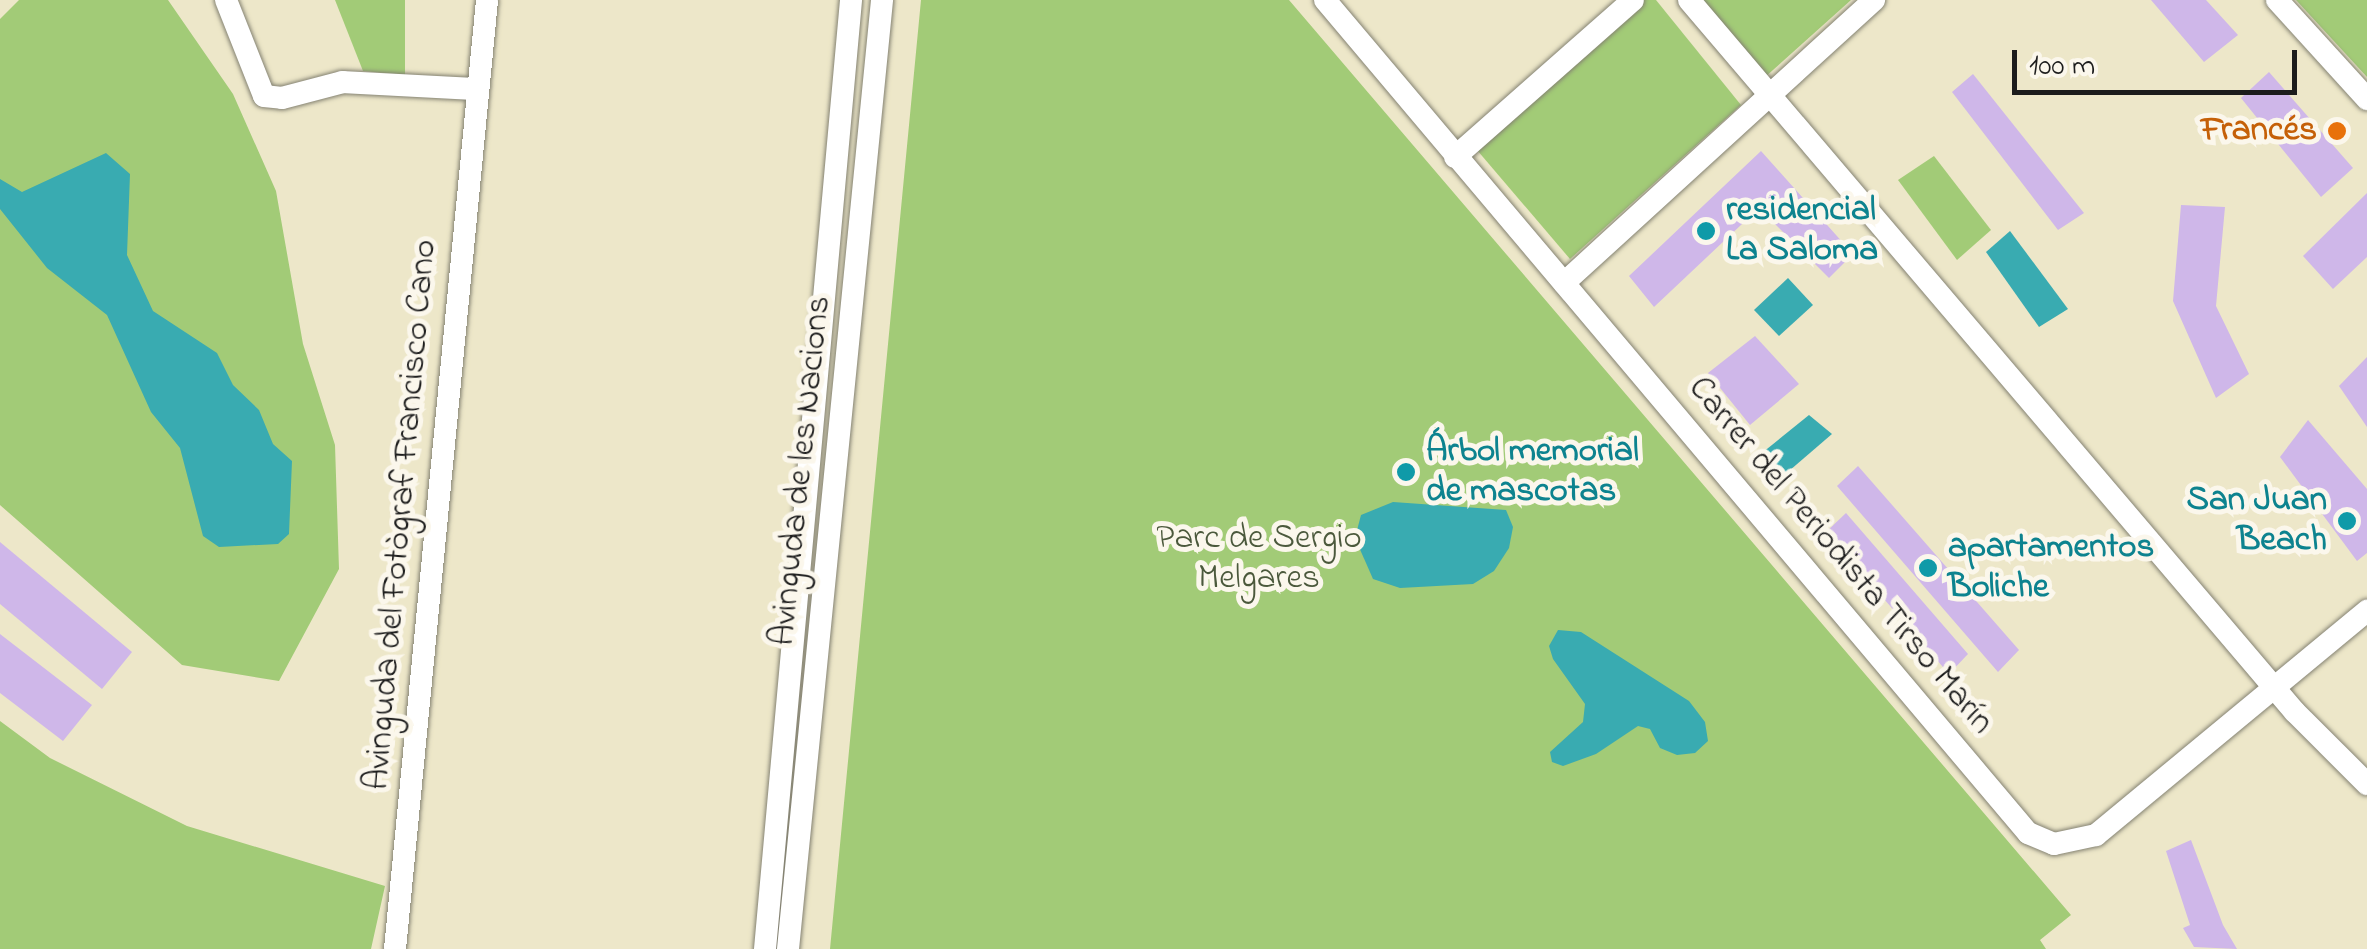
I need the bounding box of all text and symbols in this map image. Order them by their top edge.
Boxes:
scale bar [2017,30,2302,92]
text: 100 m [2029,45,2095,89]
place label: Francés [2201,110,2317,152]
marker: Francés [2326,120,2348,142]
place label: residencial La Saloma [1726,190,1878,272]
marker: residencial La Saloma [1695,220,1717,242]
street label: Avinguda del Fotògraf Francisco Cano [357,238,447,792]
street label: Avinguda de les Nacions [763,294,841,648]
street label: Carrer del Periodista Tirso Marín [1678,369,2002,743]
place label: Árbol memorial de mascotas [1426,431,1639,513]
marker: Árbol memorial de mascotas [1395,461,1417,483]
place label: San Juan Beach [2186,480,2327,562]
marker: San Juan Beach [2336,510,2358,532]
park label: Parc de Sergio Melgares [1156,518,1362,600]
place label: apartamentos Boliche [1948,527,2154,609]
marker: apartamentos Boliche [1917,557,1939,579]

